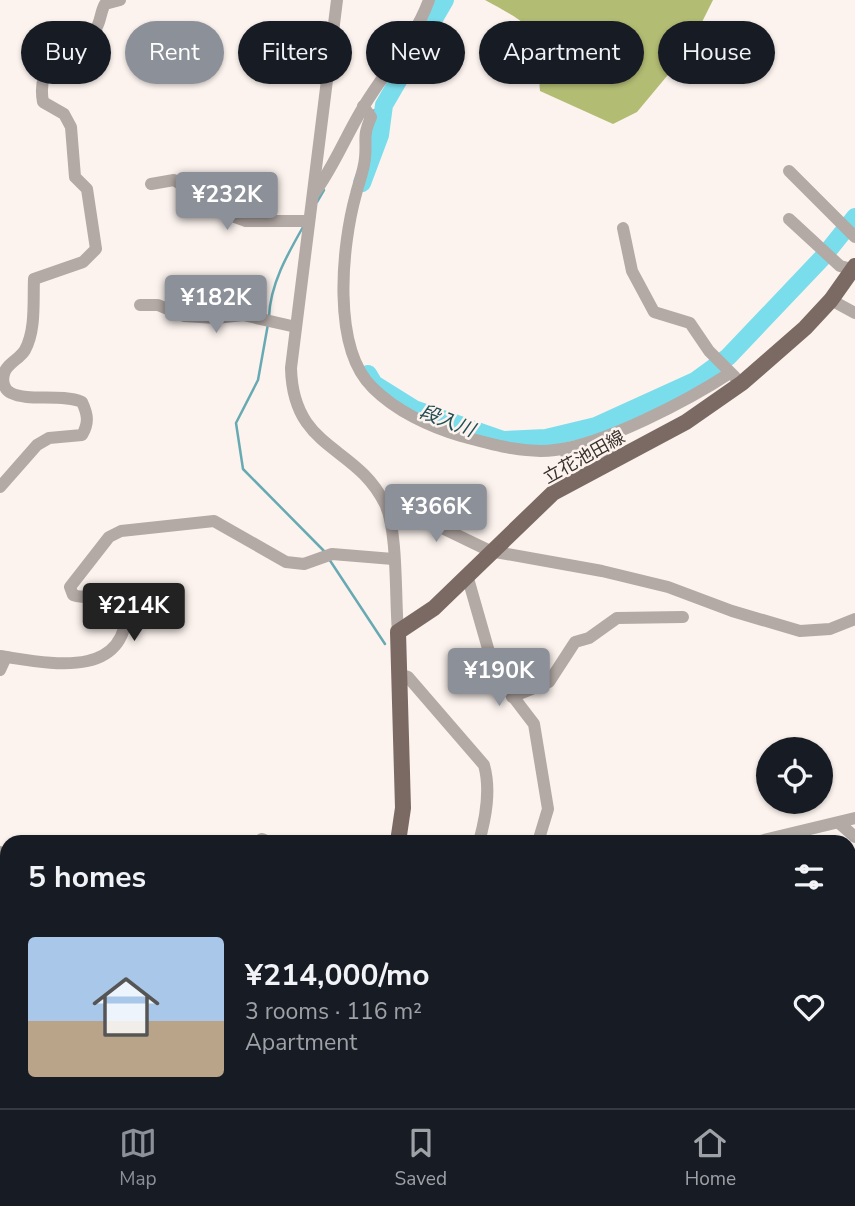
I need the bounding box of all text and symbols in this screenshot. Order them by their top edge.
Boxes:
chip: Buy [21,21,111,84]
chip: Rent [125,21,224,84]
chip: Filters [238,21,352,84]
chip: New [366,21,465,84]
chip: Apartment [479,21,644,84]
chip: House [658,21,775,84]
pin: ¥232K [178,173,276,232]
text: ¥232K [192,179,262,210]
pin: ¥182K [167,276,265,335]
text: ¥182K [181,282,251,313]
water label: 段入川 [416,399,480,444]
street label: 立花池田線 [539,425,629,489]
pin: ¥366K [387,484,485,544]
text: ¥366K [401,491,471,522]
pin: ¥214K [85,584,183,643]
text: ¥214K [99,590,169,621]
pin: ¥190K [450,648,548,708]
text: ¥190K [464,655,534,686]
map controls [756,737,833,814]
button: locate [756,737,833,814]
text: 5 homes [28,857,146,898]
icon: filters [790,858,828,896]
text: ¥214,000/mo [245,955,430,996]
icon: home [84,965,168,1049]
icon: heart [790,988,828,1026]
text: 3 rooms · 116 m² [245,996,422,1027]
text: Apartment [245,1027,357,1058]
tab: Map [119,1124,157,1192]
tab: Saved [395,1124,447,1192]
tab: Home [685,1124,736,1192]

